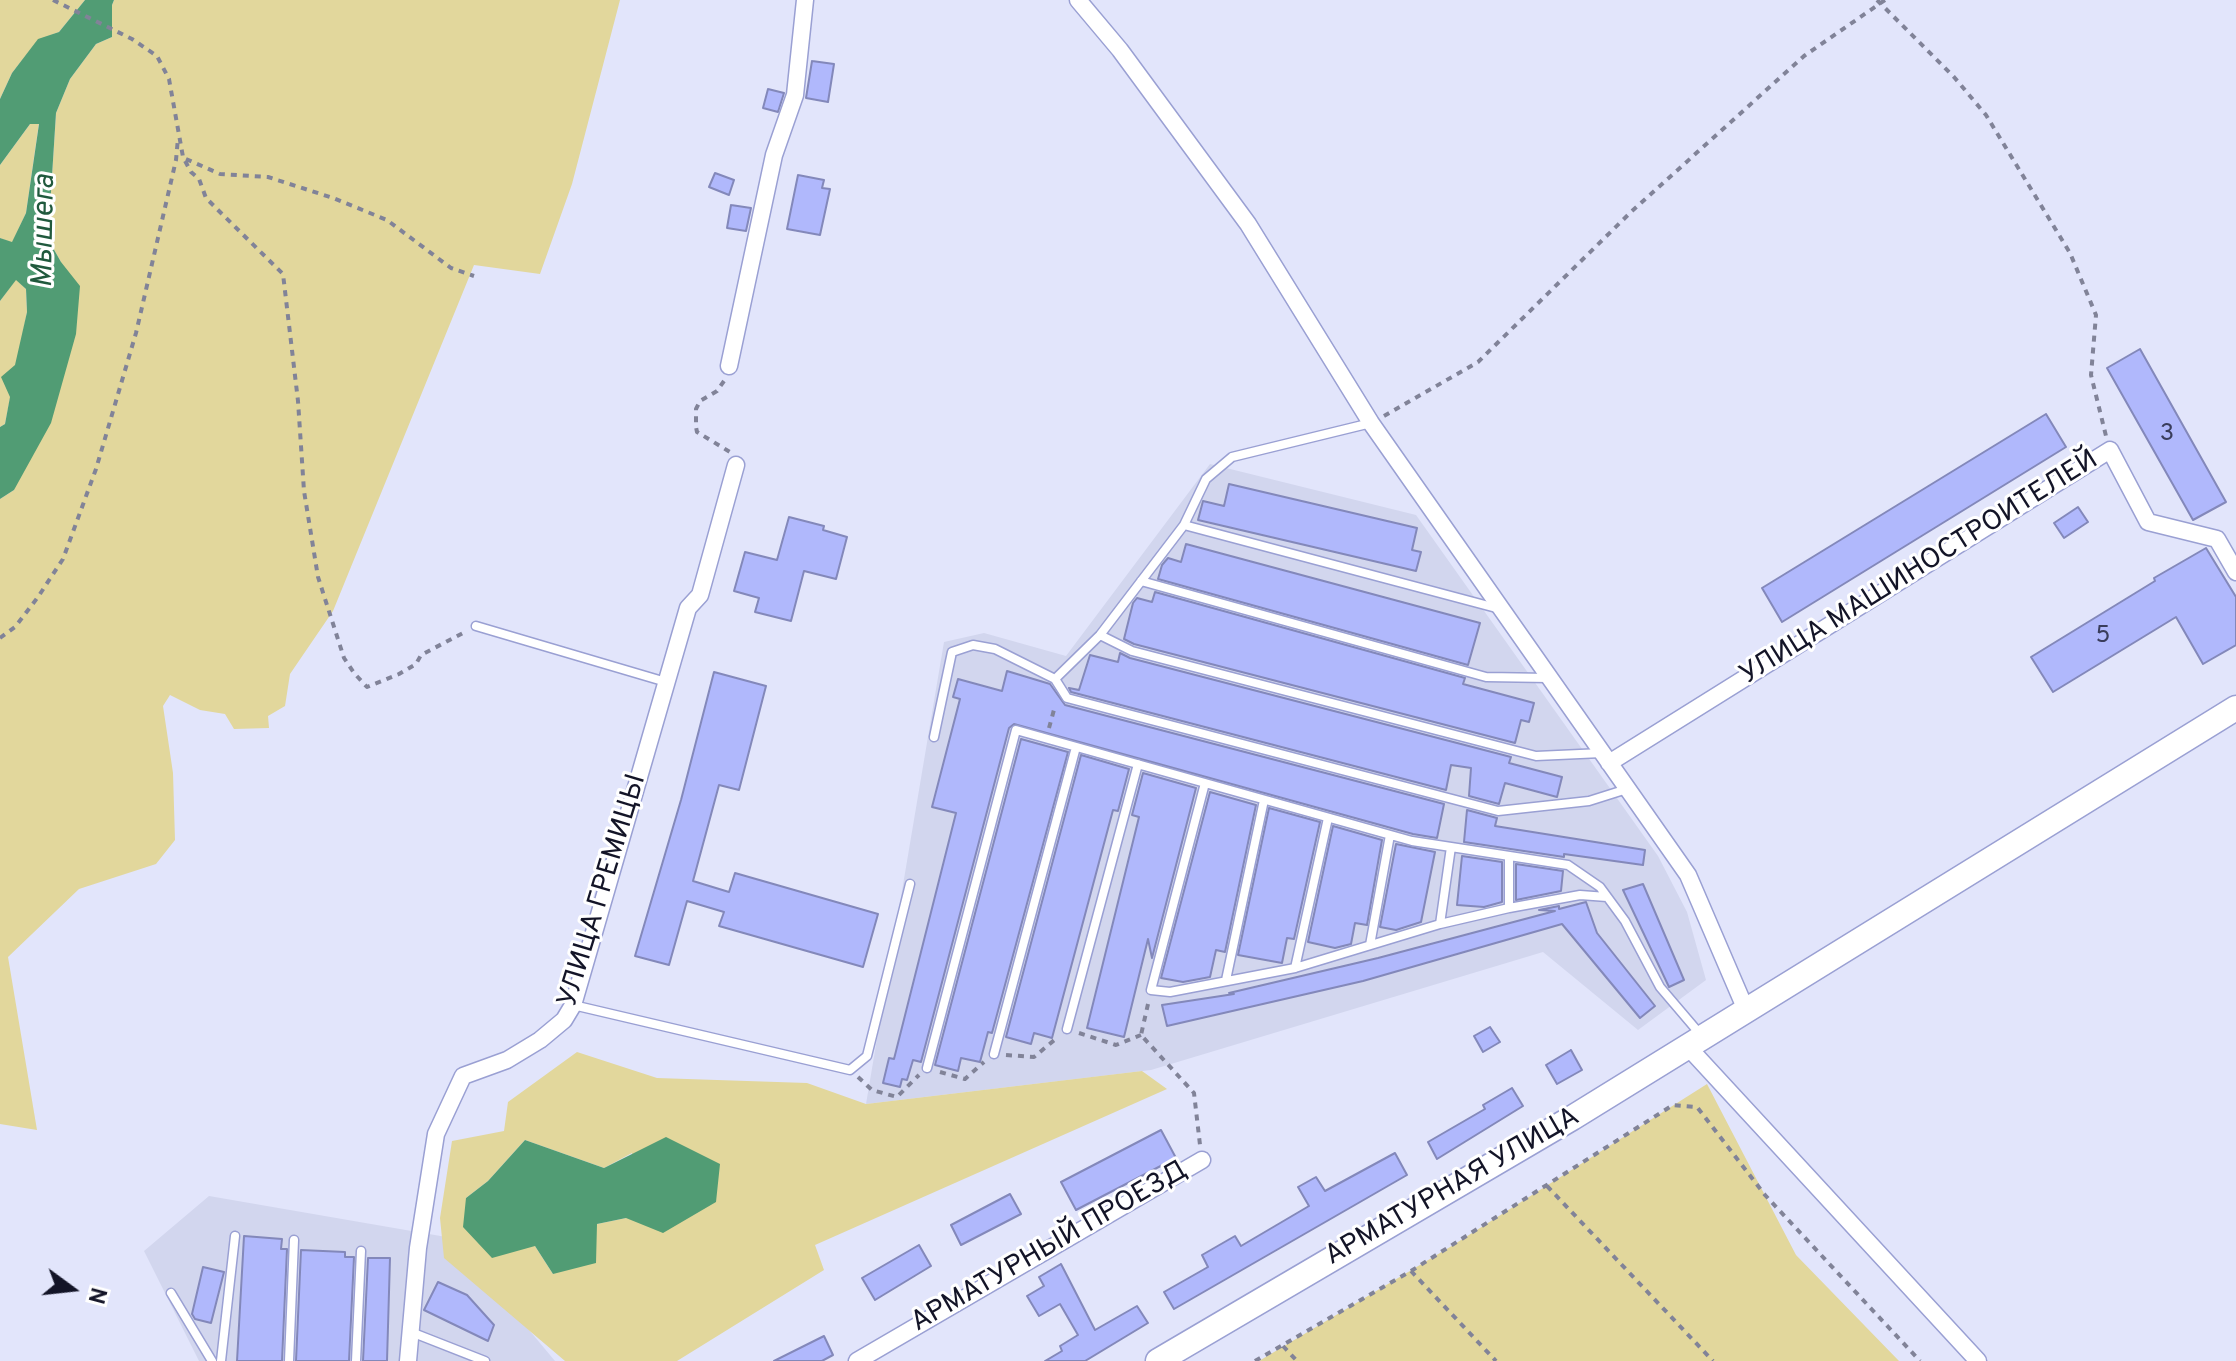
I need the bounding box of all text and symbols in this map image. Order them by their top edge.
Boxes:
water label: Мышега [27,174,65,288]
house number: 3 [2160,421,2174,449]
street label: УЛИЦА МАШИНОСТРОИТЕЛЕЙ [1735,444,2105,694]
house number: 5 [2096,623,2110,651]
street label: УЛИЦА ГРЕМИЦЫ [553,770,655,1012]
street label: АРМАТУРНАЯ УЛИЦА [1320,1101,1586,1275]
street label: АРМАТУРНЫЙ ПРОЕЗД [906,1155,1194,1341]
north arrow [32,1249,112,1329]
text: N [81,1284,111,1306]

